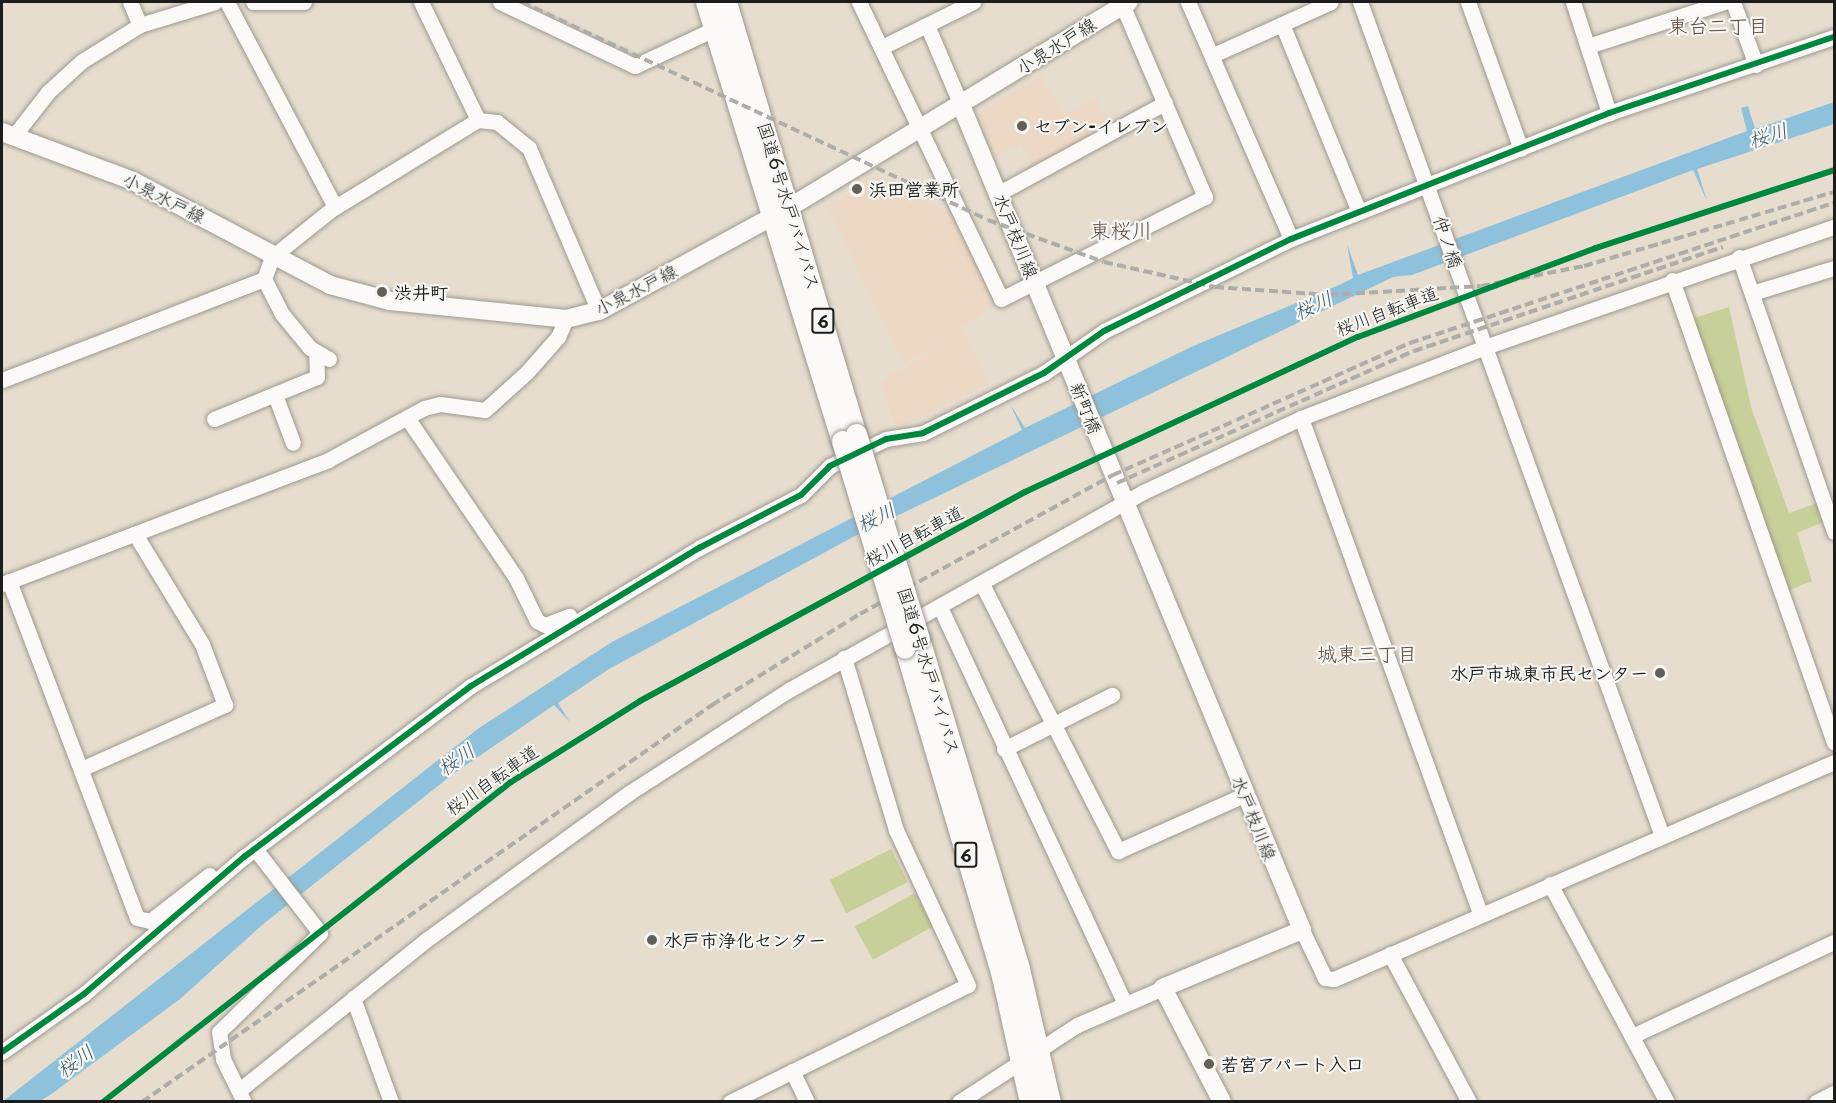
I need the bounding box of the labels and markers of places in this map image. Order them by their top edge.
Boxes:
place label: セブン-イレブン [1034,115,1168,137]
marker: セブン-イレブン [1015,119,1029,133]
place label: 浜田営業所 [869,178,959,200]
marker: 浜田営業所 [850,182,864,196]
place label: 渋井町 [394,281,448,303]
marker: 渋井町 [375,285,389,299]
place label: 水戸市城東市民センター [1450,662,1648,684]
marker: 水戸市城東市民センター [1653,666,1667,680]
place label: 水戸市浄化センター [664,929,826,951]
marker: 水戸市浄化センター [645,933,659,947]
place label: 若宮アパート入口 [1221,1053,1365,1075]
marker: 若宮アパート入口 [1202,1057,1216,1071]

